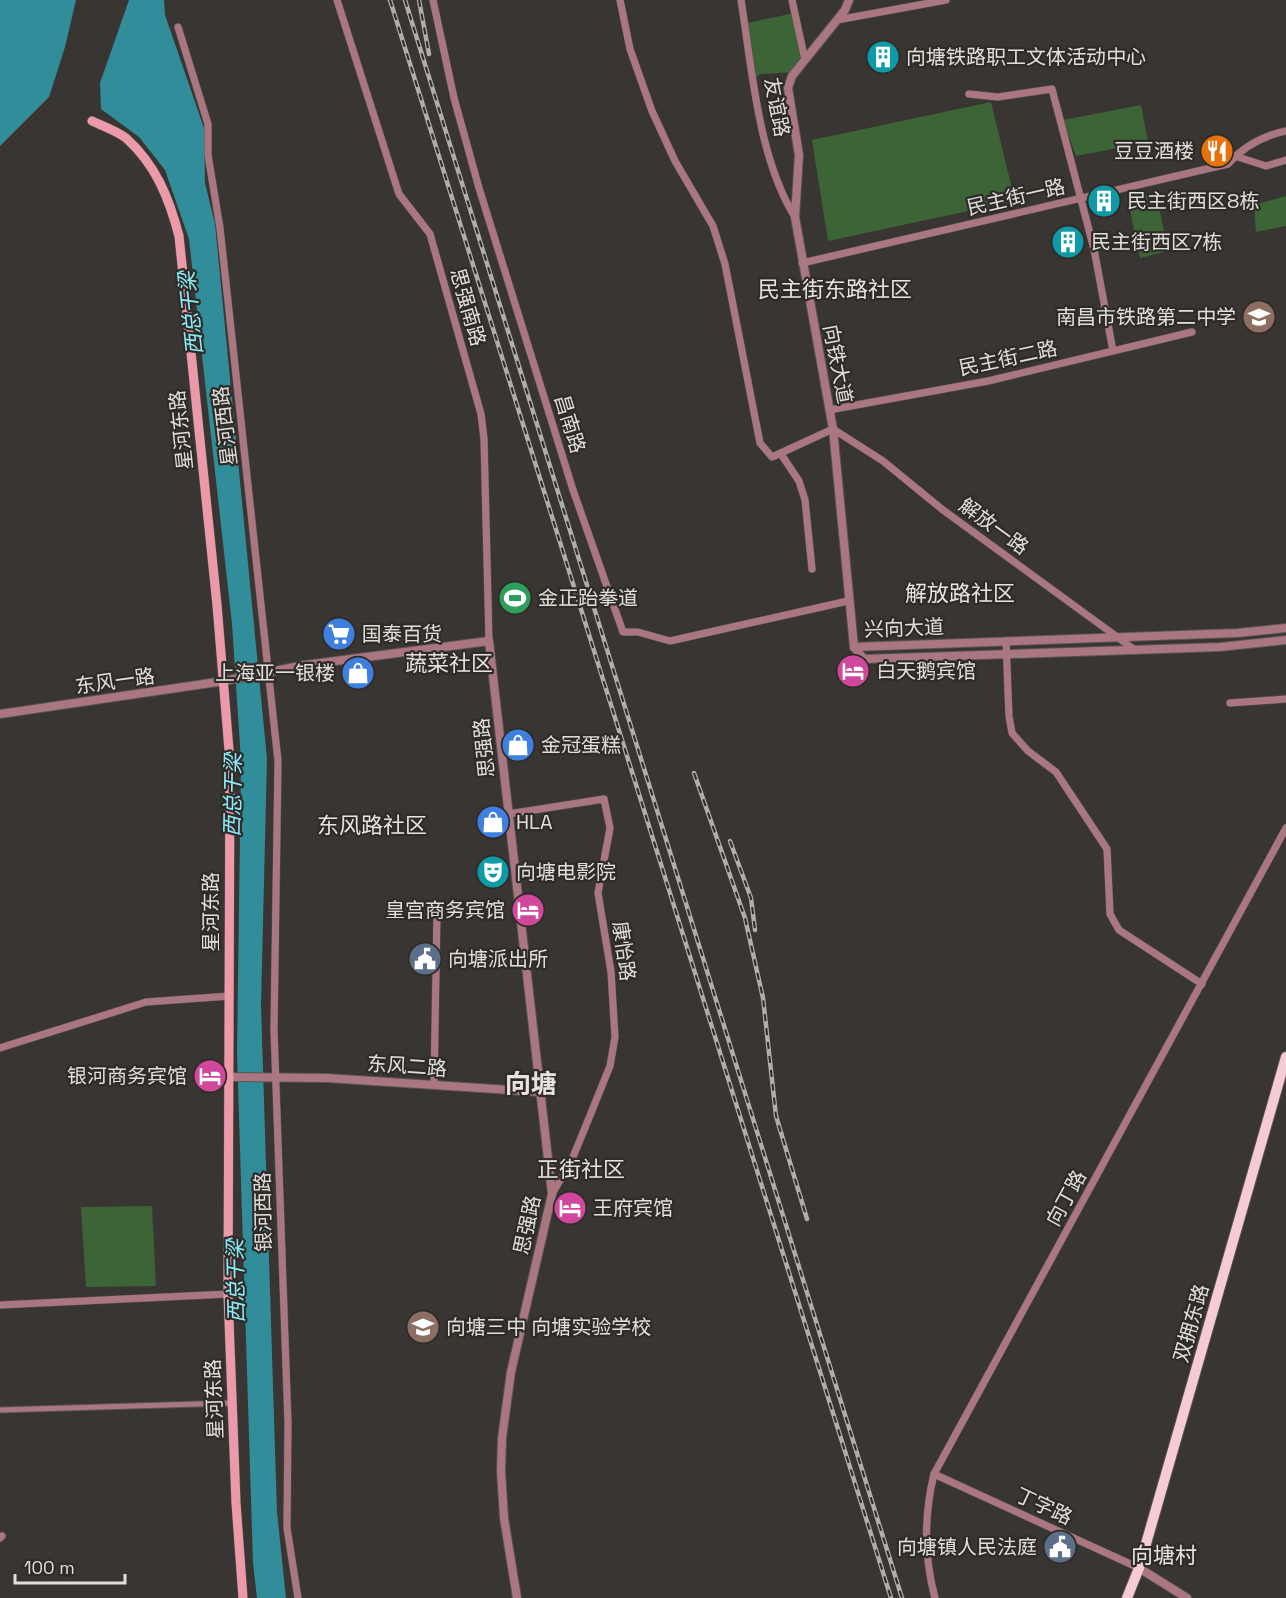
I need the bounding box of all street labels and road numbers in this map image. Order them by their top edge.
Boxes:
street label: 友谊路 [759,75,795,139]
street label: 民主街一路 [964,173,1068,221]
street label: 思强南路 [444,265,492,349]
street label: 向铁大道 [818,322,858,406]
street label: 民主街二路 [956,335,1060,381]
street label: 星河西路 [207,385,243,467]
street label: 星河东路 [164,389,198,471]
street label: 昌南路 [549,392,591,456]
street label: 解放一路 [954,492,1034,560]
street label: 兴向大道 [864,614,944,642]
street label: 东风一路 [74,663,156,699]
street label: 思强路 [468,717,500,779]
street label: 星河东路 [198,872,224,952]
street label: 康怡路 [607,919,641,983]
street label: 东风二路 [366,1050,448,1082]
street label: 向丁路 [1040,1165,1092,1231]
street label: 银河西路 [249,1172,277,1252]
street label: 思强路 [508,1193,546,1257]
street label: 双拥东路 [1167,1281,1215,1365]
street label: 星河东路 [200,1359,228,1439]
street label: 丁字路 [1011,1482,1077,1530]

